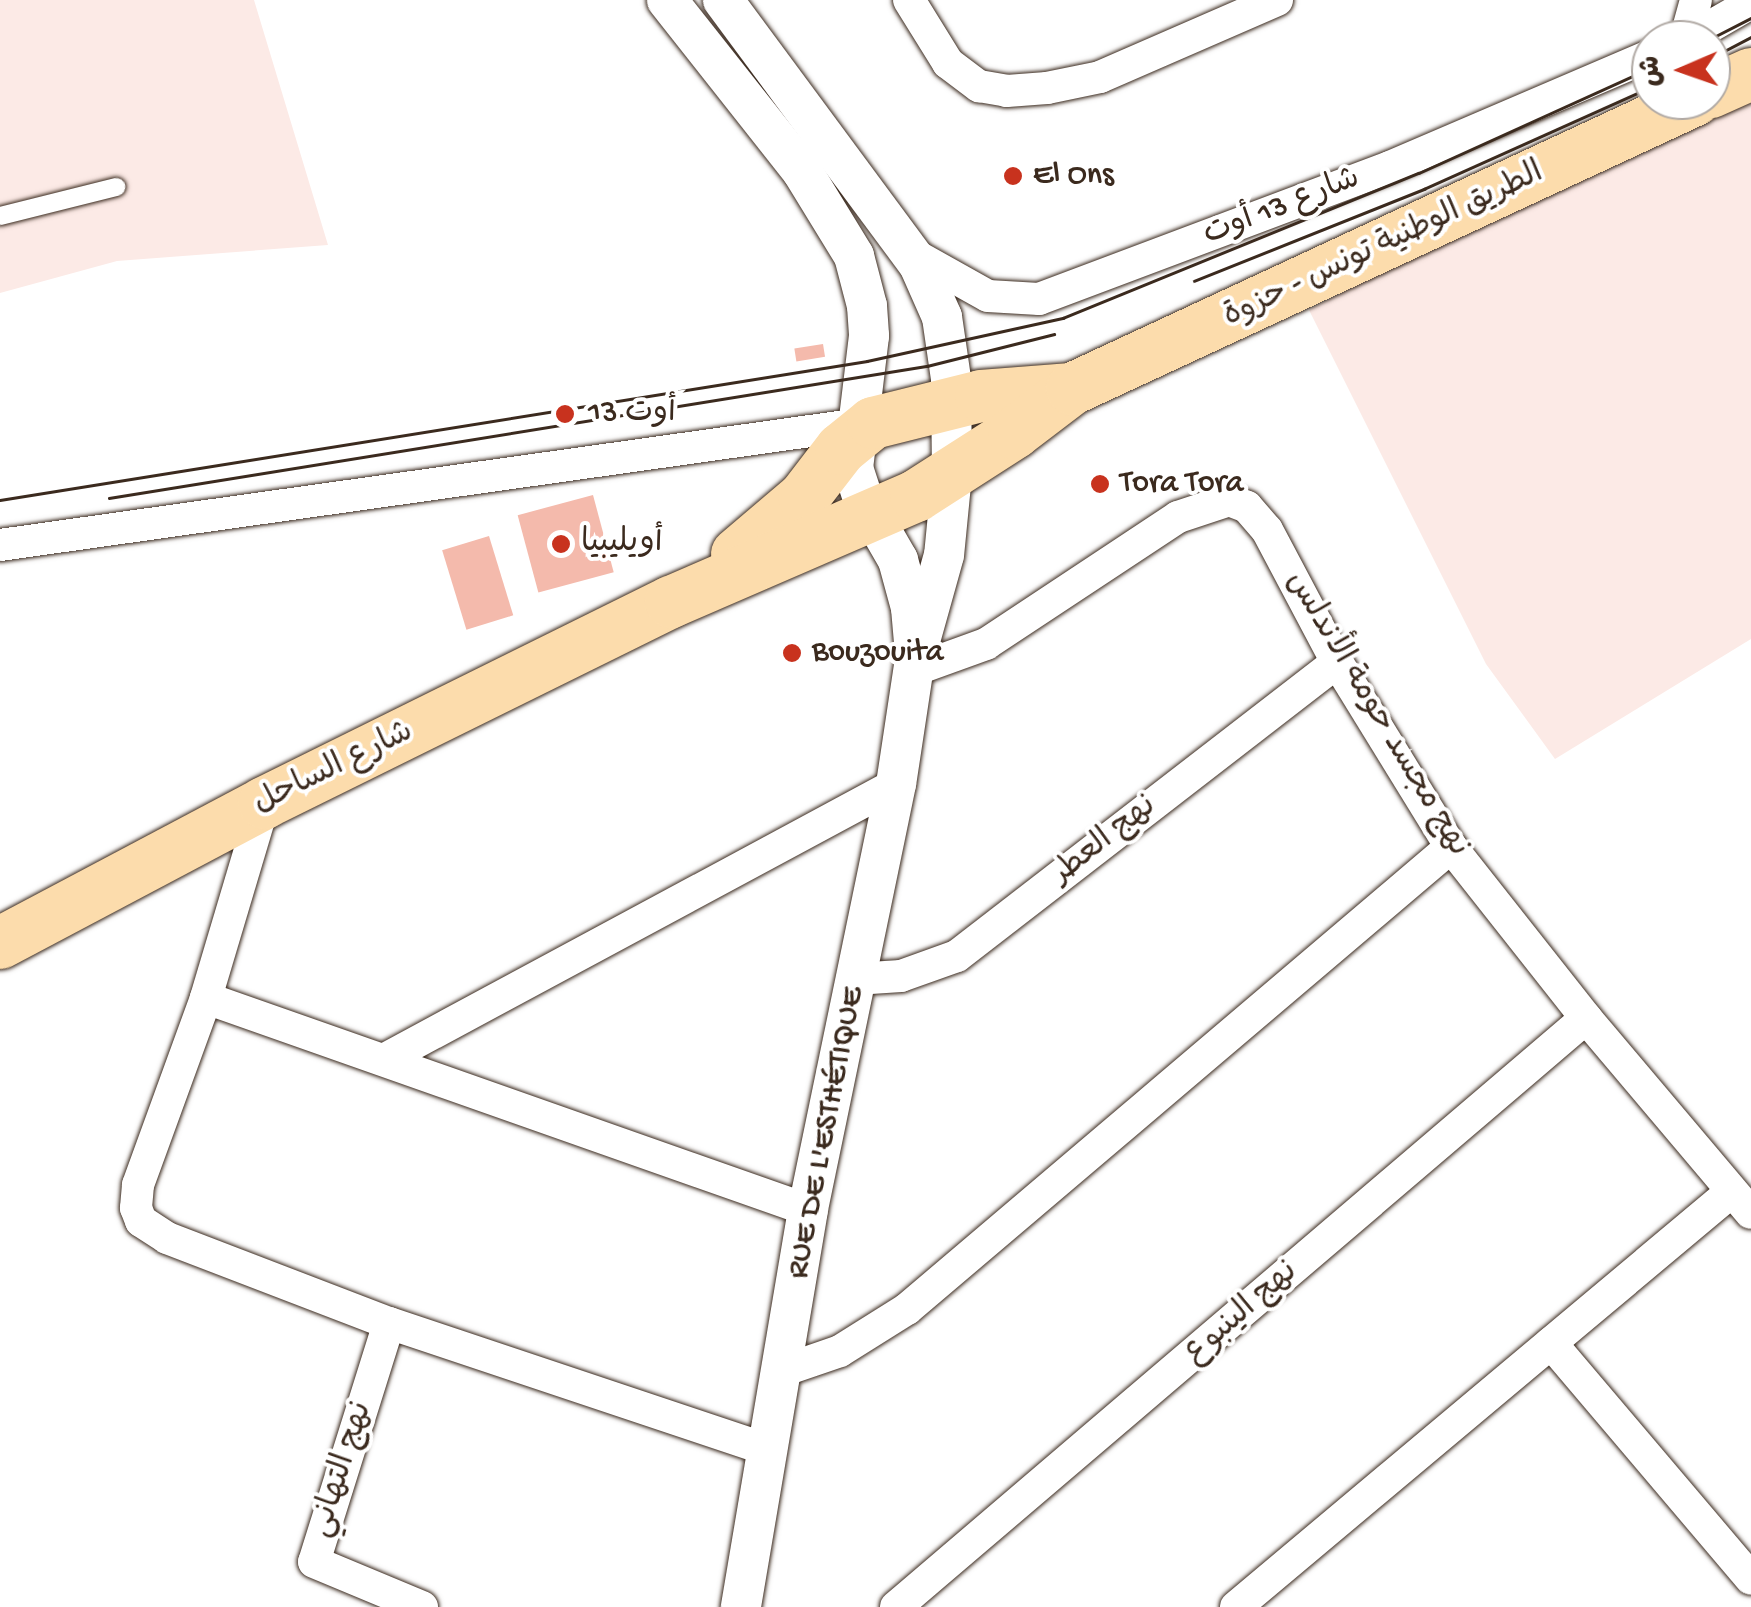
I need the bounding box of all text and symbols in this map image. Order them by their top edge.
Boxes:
north arrow [1631,20,1731,120]
text: ش [1635,55,1670,87]
street label: الطريق الوطنية تونس - حزوة [1218,155,1550,337]
place label: El Ons [1033,157,1114,195]
street label: شارع 13 أوت [1198,161,1366,255]
marker: El Ons [1002,165,1024,187]
place label: 13 أوت [588,395,676,433]
marker: 13 أوت [552,401,578,427]
place label: Tora Tora [1120,465,1244,503]
marker: Tora Tora [1089,473,1111,495]
place label: أويليبيا [581,525,663,563]
marker: أويليبيا [550,533,572,555]
street label: نهج مجسد حومة الأندلس [1276,566,1476,864]
place label: Bouzouita [812,634,943,672]
marker: Bouzouita [781,642,803,664]
street label: شارع الساحل [248,714,420,824]
street label: نهج العطر [1045,788,1165,894]
street label: RUE DE L'ESTHÉTIQUE [780,984,874,1282]
street label: نهج الينبوع [1177,1254,1307,1374]
street label: نهج التهاني [303,1397,383,1543]

